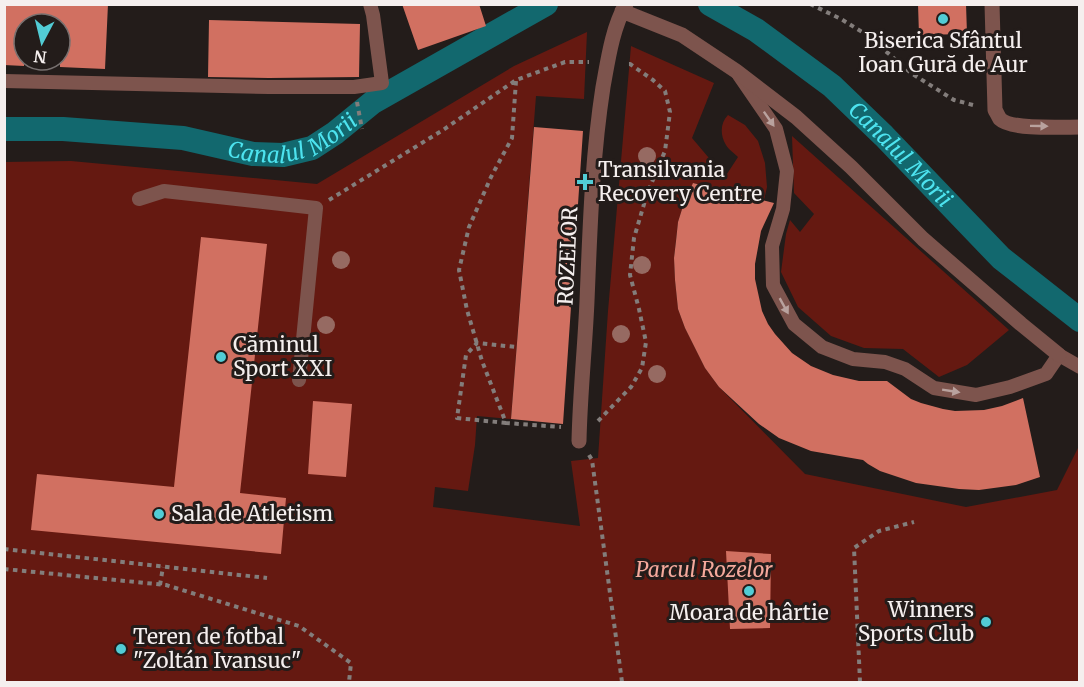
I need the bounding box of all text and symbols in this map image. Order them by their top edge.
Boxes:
north arrow [12,12,72,72]
marker: Biserica Sfântul Ioan Gură de Aur [936,12,950,26]
place label: Biserica Sfântul Ioan Gură de Aur [858,27,1028,78]
text: N [32,46,48,68]
water label: Canalul Morii [843,95,959,213]
water label: Canalul Morii [225,107,363,169]
one-way arrow [763,111,775,127]
one-way arrow [1030,122,1049,131]
place label: Transilvania Recovery Centre [598,156,762,207]
marker: Transilvania Recovery Centre [576,173,594,191]
street label: ROZELOR [551,206,584,306]
one-way arrow [779,298,789,315]
place label: Căminul Sport XXI [233,331,332,382]
marker: Căminul Sport XXI [214,350,228,364]
one-way arrow [942,386,961,395]
place label: Sala de Atletism [171,500,333,527]
marker: Sala de Atletism [152,507,166,521]
park label: Parcul Rozelor [635,556,773,583]
marker: Moara de hârtie [742,584,756,598]
place label: Winners Sports Club [858,596,974,647]
place label: Moara de hârtie [669,599,829,626]
marker: Winners Sports Club [979,615,993,629]
place label: Teren de fotbal "Zoltán Ivansuc" [133,623,301,674]
marker: Teren de fotbal "Zoltán Ivansuc" [114,642,128,656]

